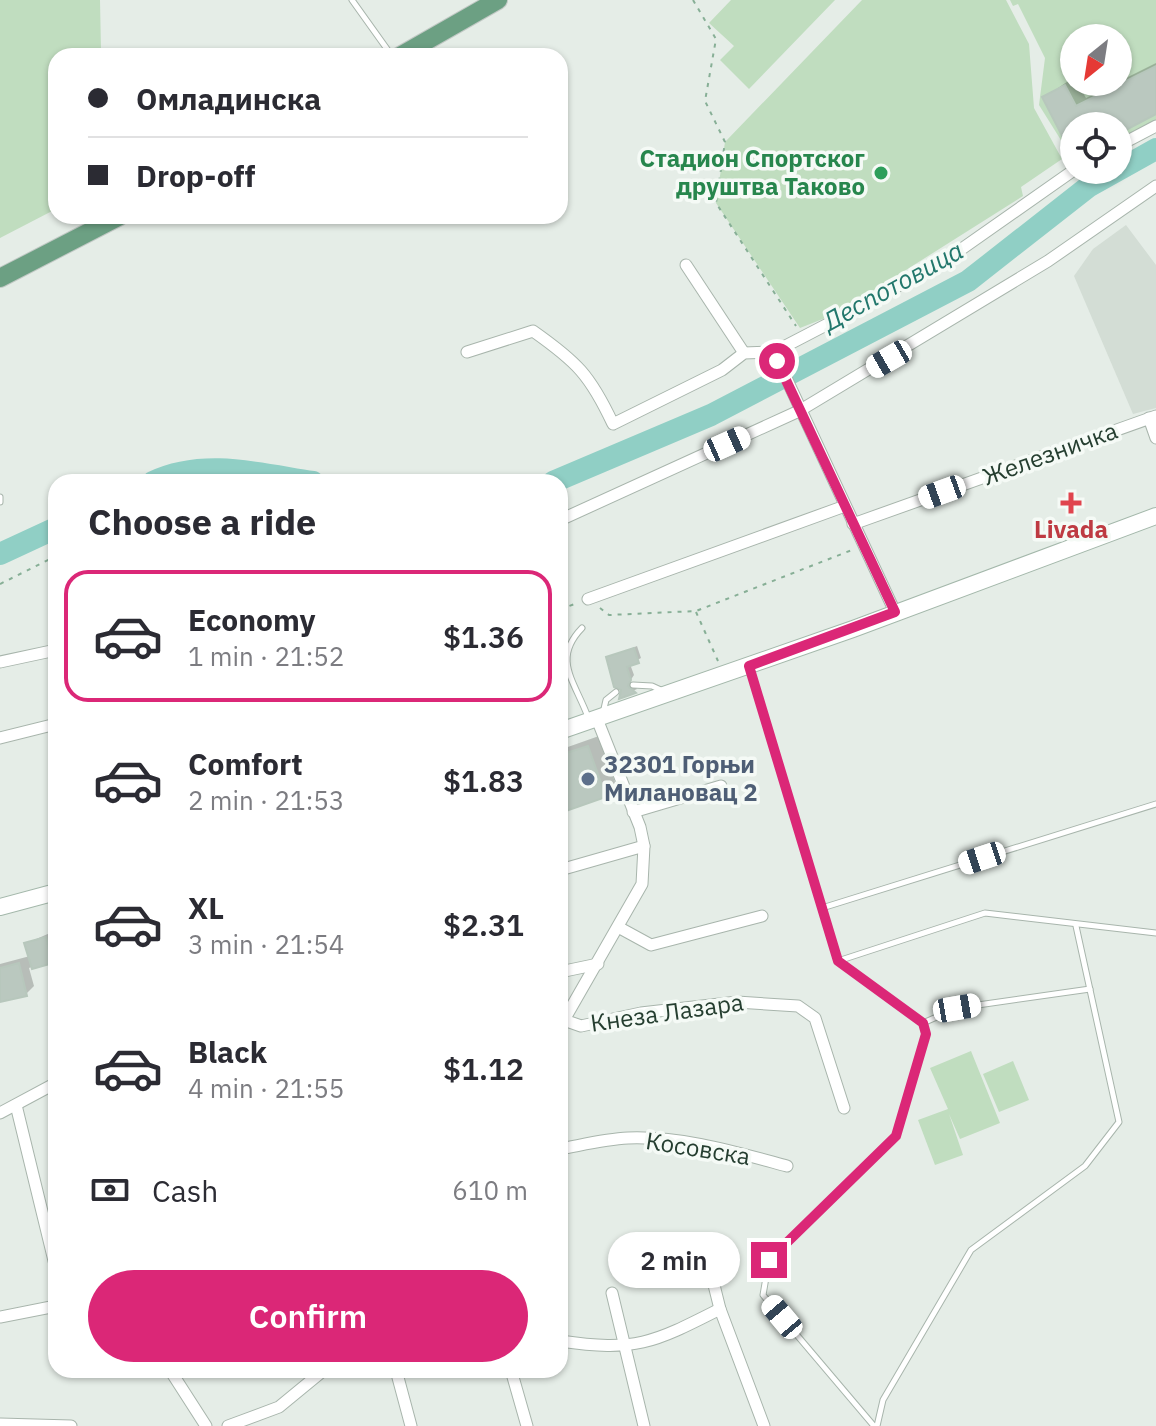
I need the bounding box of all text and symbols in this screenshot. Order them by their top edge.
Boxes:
north arrow [1060,24,1132,96]
map controls [1060,24,1132,184]
text: Омладинска [136,79,321,118]
button: locate [1060,112,1132,184]
place label: Стадион Спортског друштва Таково [639,142,865,202]
text: Drop-off [136,156,255,195]
marker: Стадион Спортског друштва Таково [872,164,890,182]
water label: Деспотовица [814,232,969,339]
car [862,337,916,381]
route start [759,343,795,379]
street label: Железничка [978,414,1122,492]
car [700,423,754,465]
car [915,473,969,511]
marker: Livada [1062,494,1080,512]
text: Choose a ride [88,498,316,545]
place label: Livada [1034,513,1108,545]
icon: car [92,600,164,672]
text: Economy [188,600,316,639]
text: $1.36 [443,617,524,656]
text: 1 min · 21:52 [188,639,344,673]
icon: car [92,744,164,816]
text: Comfort [188,744,303,783]
place label: 32301 Горњи Милановац 2 [604,748,758,808]
text: $1.83 [443,761,524,800]
marker: 32301 Горњи Милановац 2 [579,770,597,788]
text: 2 min · 21:53 [188,783,344,817]
car [955,839,1009,877]
icon: car [92,888,164,960]
text: XL [188,888,224,927]
text: $2.31 [443,905,524,944]
text: 3 min · 21:54 [188,927,344,961]
street label: Кнеза Лазара [588,985,746,1039]
car [931,992,983,1024]
icon: car [92,1032,164,1104]
text: Black [188,1032,267,1071]
text: $1.12 [443,1049,524,1088]
text: 4 min · 21:55 [188,1071,344,1105]
street label: Косовска [644,1124,753,1172]
icon: cash [88,1168,132,1212]
text: Cash [152,1171,218,1210]
text: 610 m [452,1173,528,1207]
callout: 2 min [609,1232,741,1288]
route end [751,1242,787,1278]
text: 2 min [640,1243,708,1277]
button: Confirm [88,1270,528,1362]
car [757,1291,807,1343]

